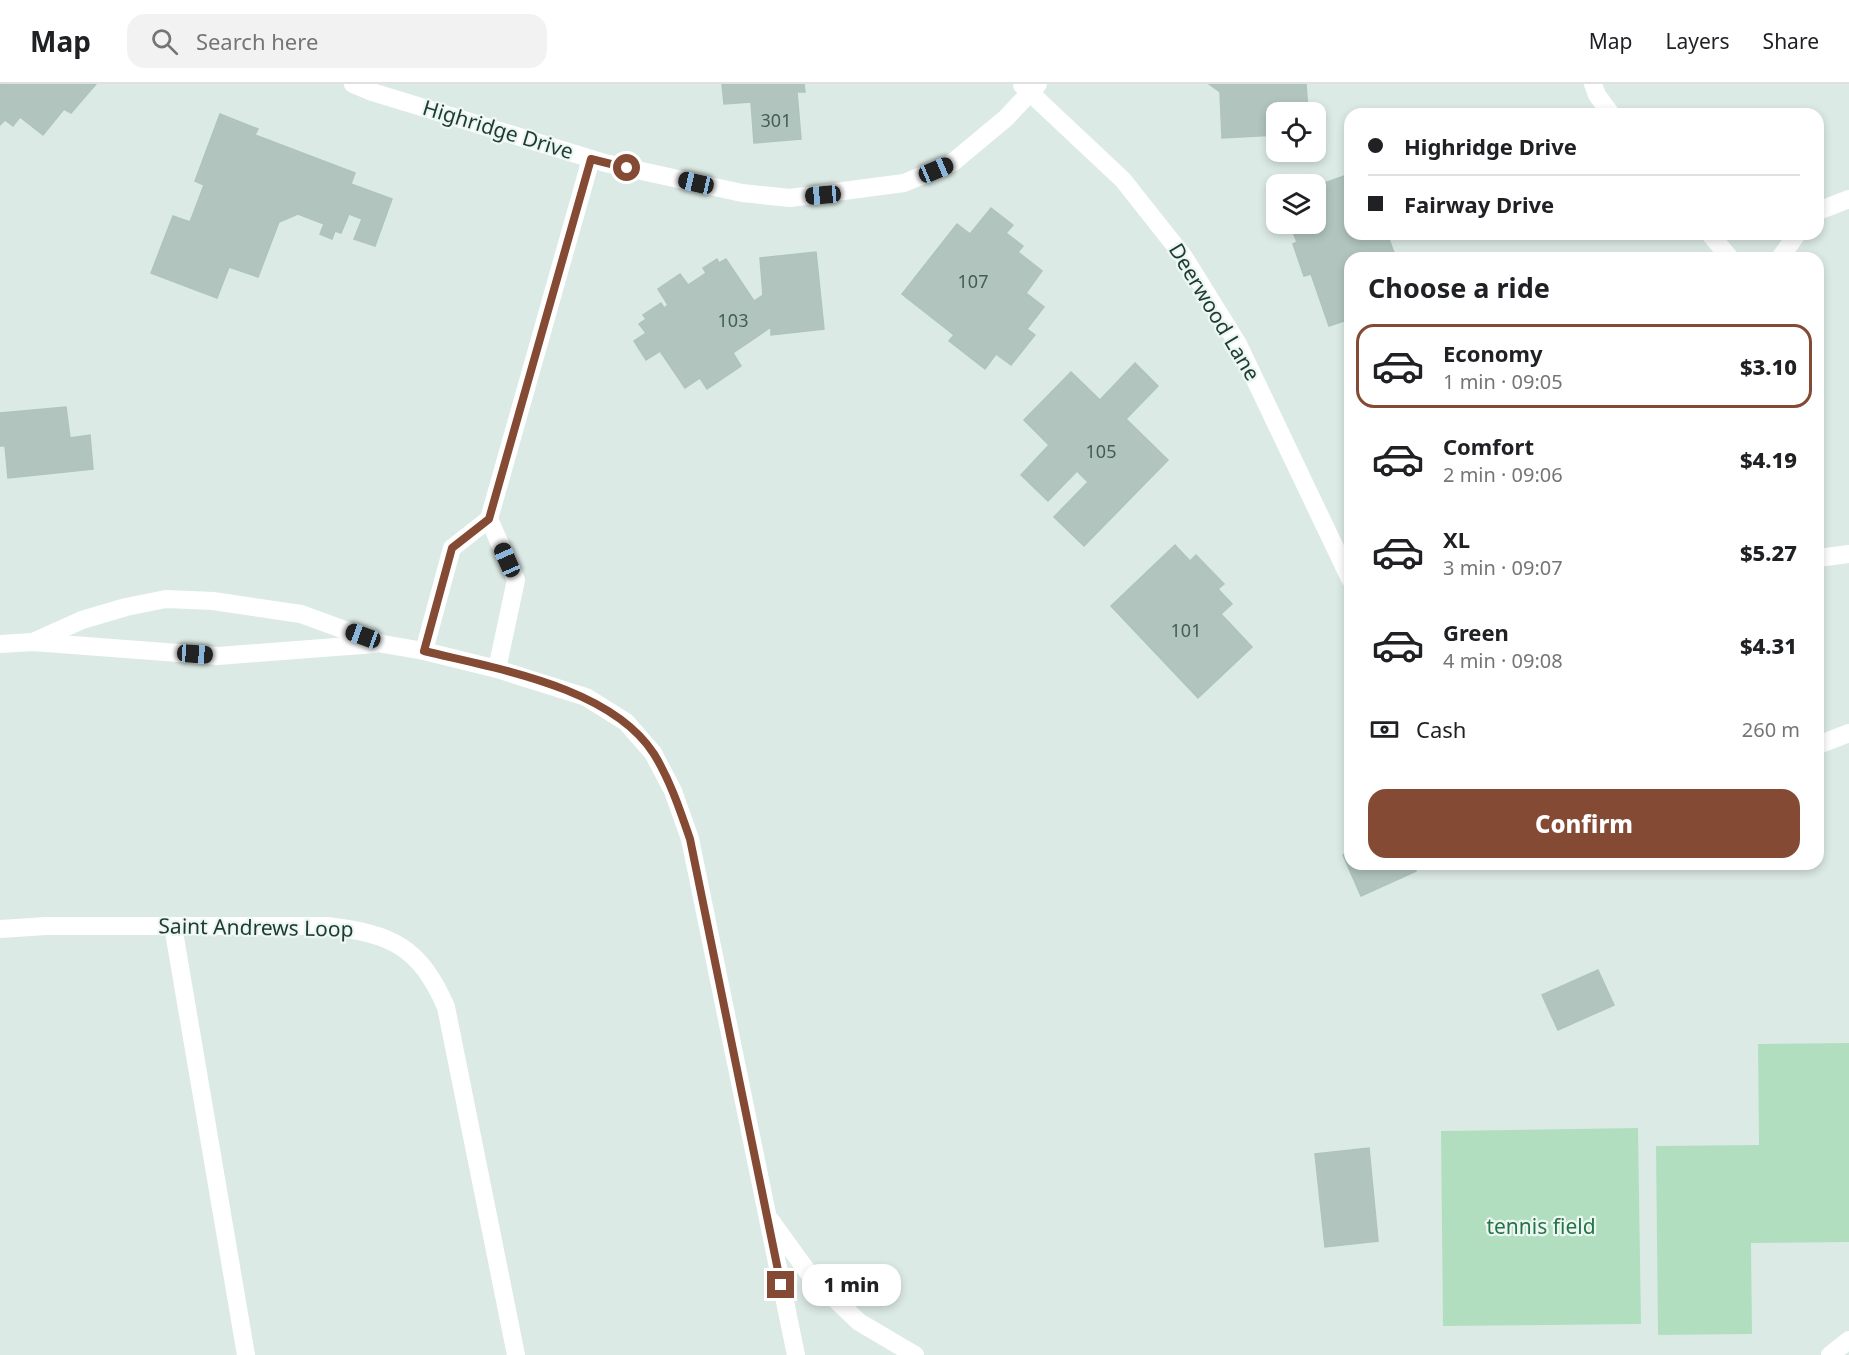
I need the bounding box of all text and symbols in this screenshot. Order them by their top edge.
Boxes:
search box [127,14,547,68]
text: Map [30,22,91,60]
icon: search [148,25,181,58]
text: Search here [196,26,318,56]
text: Map [1589,27,1633,55]
text: Layers [1666,27,1730,55]
text: Share [1763,27,1819,55]
street label: Highridge Drive [420,93,577,165]
map controls [1266,102,1326,234]
button: locate [1266,102,1326,162]
house number: 301 [761,108,791,132]
text: Highridge Drive [1404,131,1577,161]
route start [613,154,640,181]
car [916,155,956,185]
car [676,170,716,196]
button: layers [1266,174,1326,234]
car [804,184,842,206]
text: Fairway Drive [1404,189,1554,219]
street label: Deerwood Lane [1163,238,1267,385]
house number: 107 [958,269,988,293]
text: Choose a ride [1368,269,1550,306]
house number: 103 [718,308,748,332]
text: Economy [1443,338,1542,368]
icon: car [1371,339,1425,393]
text: $3.10 [1740,351,1797,381]
text: 1 min · 09:05 [1443,368,1563,395]
text: Comfort [1443,431,1534,461]
icon: car [1371,432,1425,486]
house number: 105 [1086,439,1116,463]
text: $4.19 [1740,444,1797,474]
text: 2 min · 09:06 [1443,461,1563,488]
text: XL [1443,524,1470,554]
icon: car [1371,525,1425,579]
text: $5.27 [1740,537,1797,567]
car [491,540,523,580]
text: 3 min · 09:07 [1443,554,1563,581]
text: Green [1443,617,1509,647]
house number: 101 [1171,618,1201,642]
icon: car [1371,618,1425,672]
car [343,621,383,651]
text: $4.31 [1740,630,1797,660]
car [176,644,214,664]
text: 4 min · 09:08 [1443,647,1563,674]
icon: cash [1368,713,1401,746]
text: Cash [1416,714,1466,744]
text: 260 m [1742,716,1800,743]
button: Confirm [1368,789,1800,858]
street label: Saint Andrews Loop [158,911,354,943]
park label: tennis field [1486,1212,1596,1240]
callout: 1 min [802,1264,901,1306]
route end [767,1271,794,1298]
text: 1 min [824,1271,879,1298]

